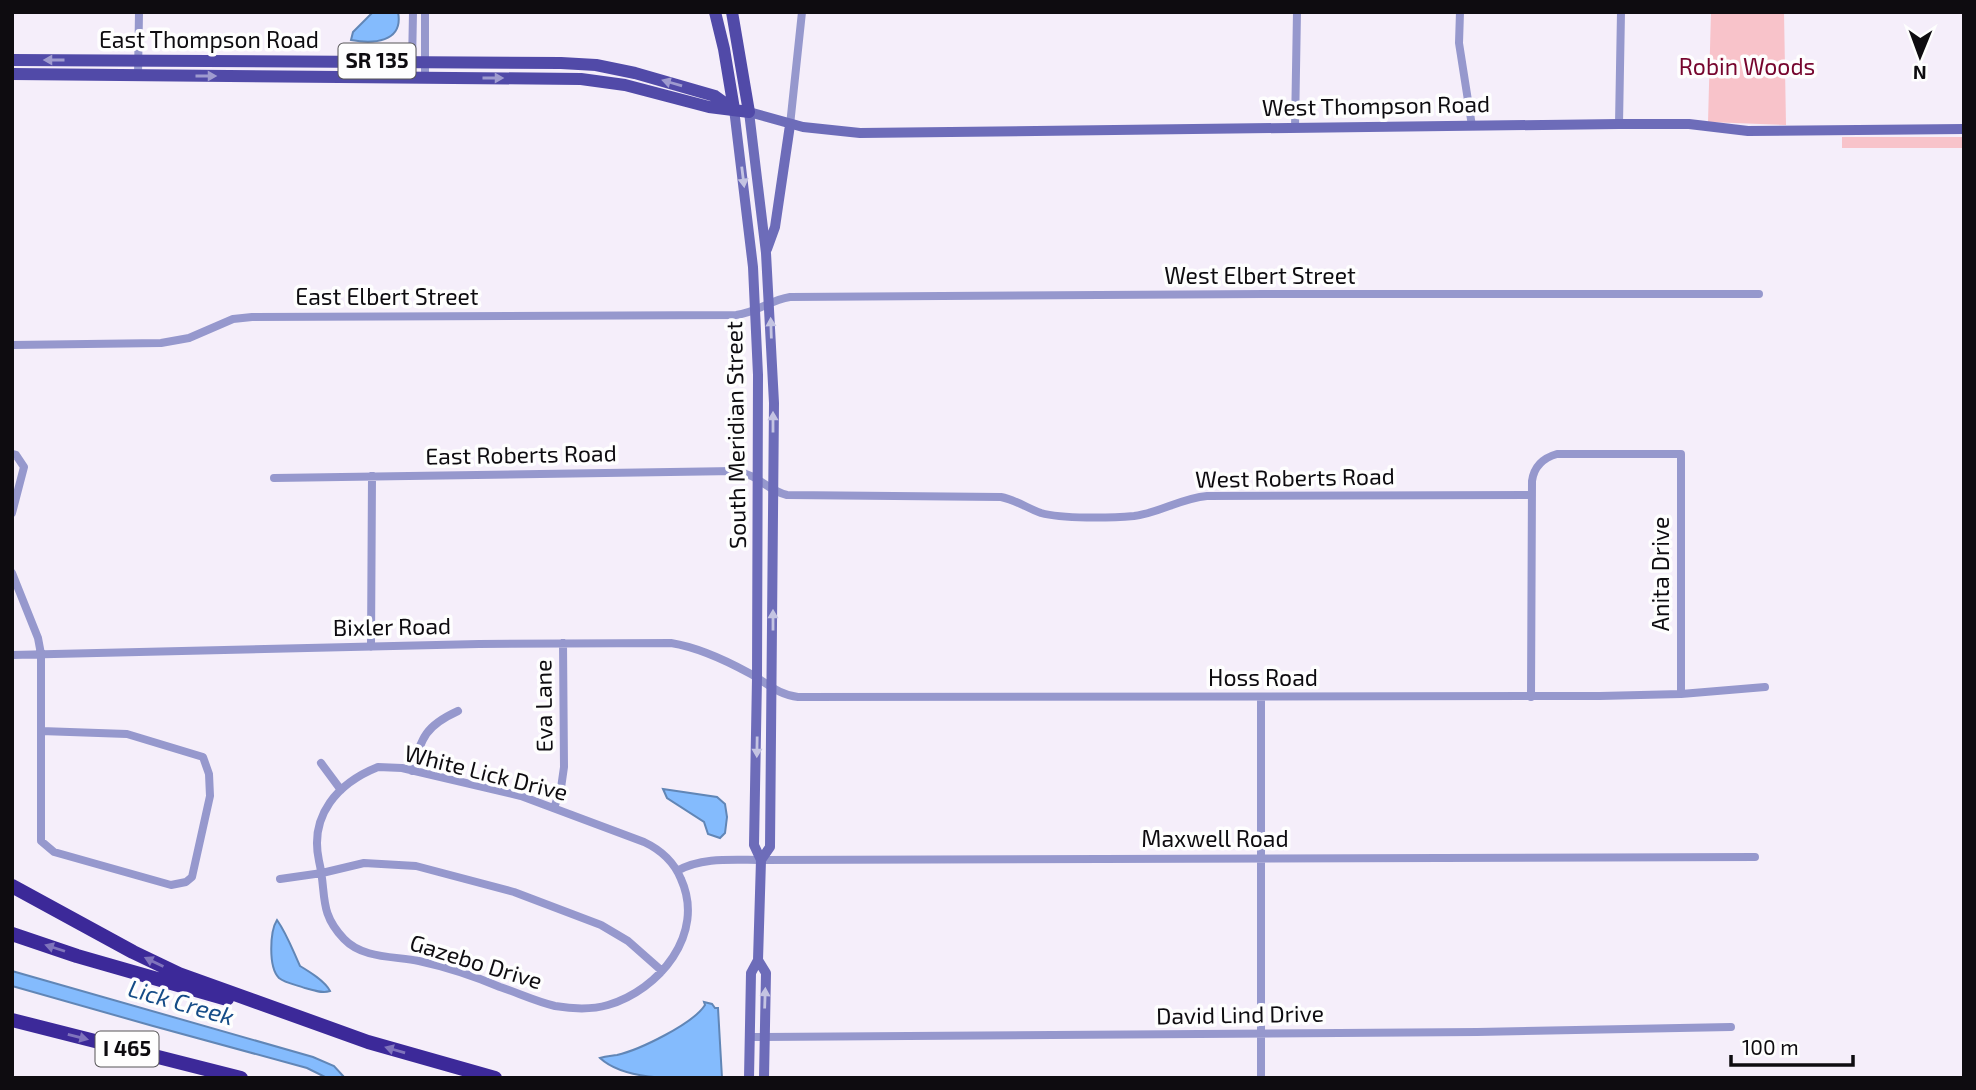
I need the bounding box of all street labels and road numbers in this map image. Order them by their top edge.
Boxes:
street label: East Thompson Road [99,25,319,53]
road number: SR 135 [338,43,416,78]
street label: West Thompson Road [1262,89,1490,121]
street label: West Elbert Street [1164,261,1356,289]
street label: East Elbert Street [295,282,479,310]
street label: South Meridian Street [719,321,751,549]
street label: East Roberts Road [425,438,617,470]
street label: West Roberts Road [1195,461,1395,493]
street label: Anita Drive [1646,517,1674,631]
street label: Bixler Road [333,611,451,641]
street label: Eva Lane [528,659,558,753]
street label: Hoss Road [1208,663,1318,691]
street label: White Lick Drive [402,738,571,806]
street label: Maxwell Road [1141,824,1289,852]
street label: Gazebo Drive [407,928,546,994]
street label: David Lind Drive [1156,999,1324,1029]
road number: I 465 [96,1032,158,1066]

